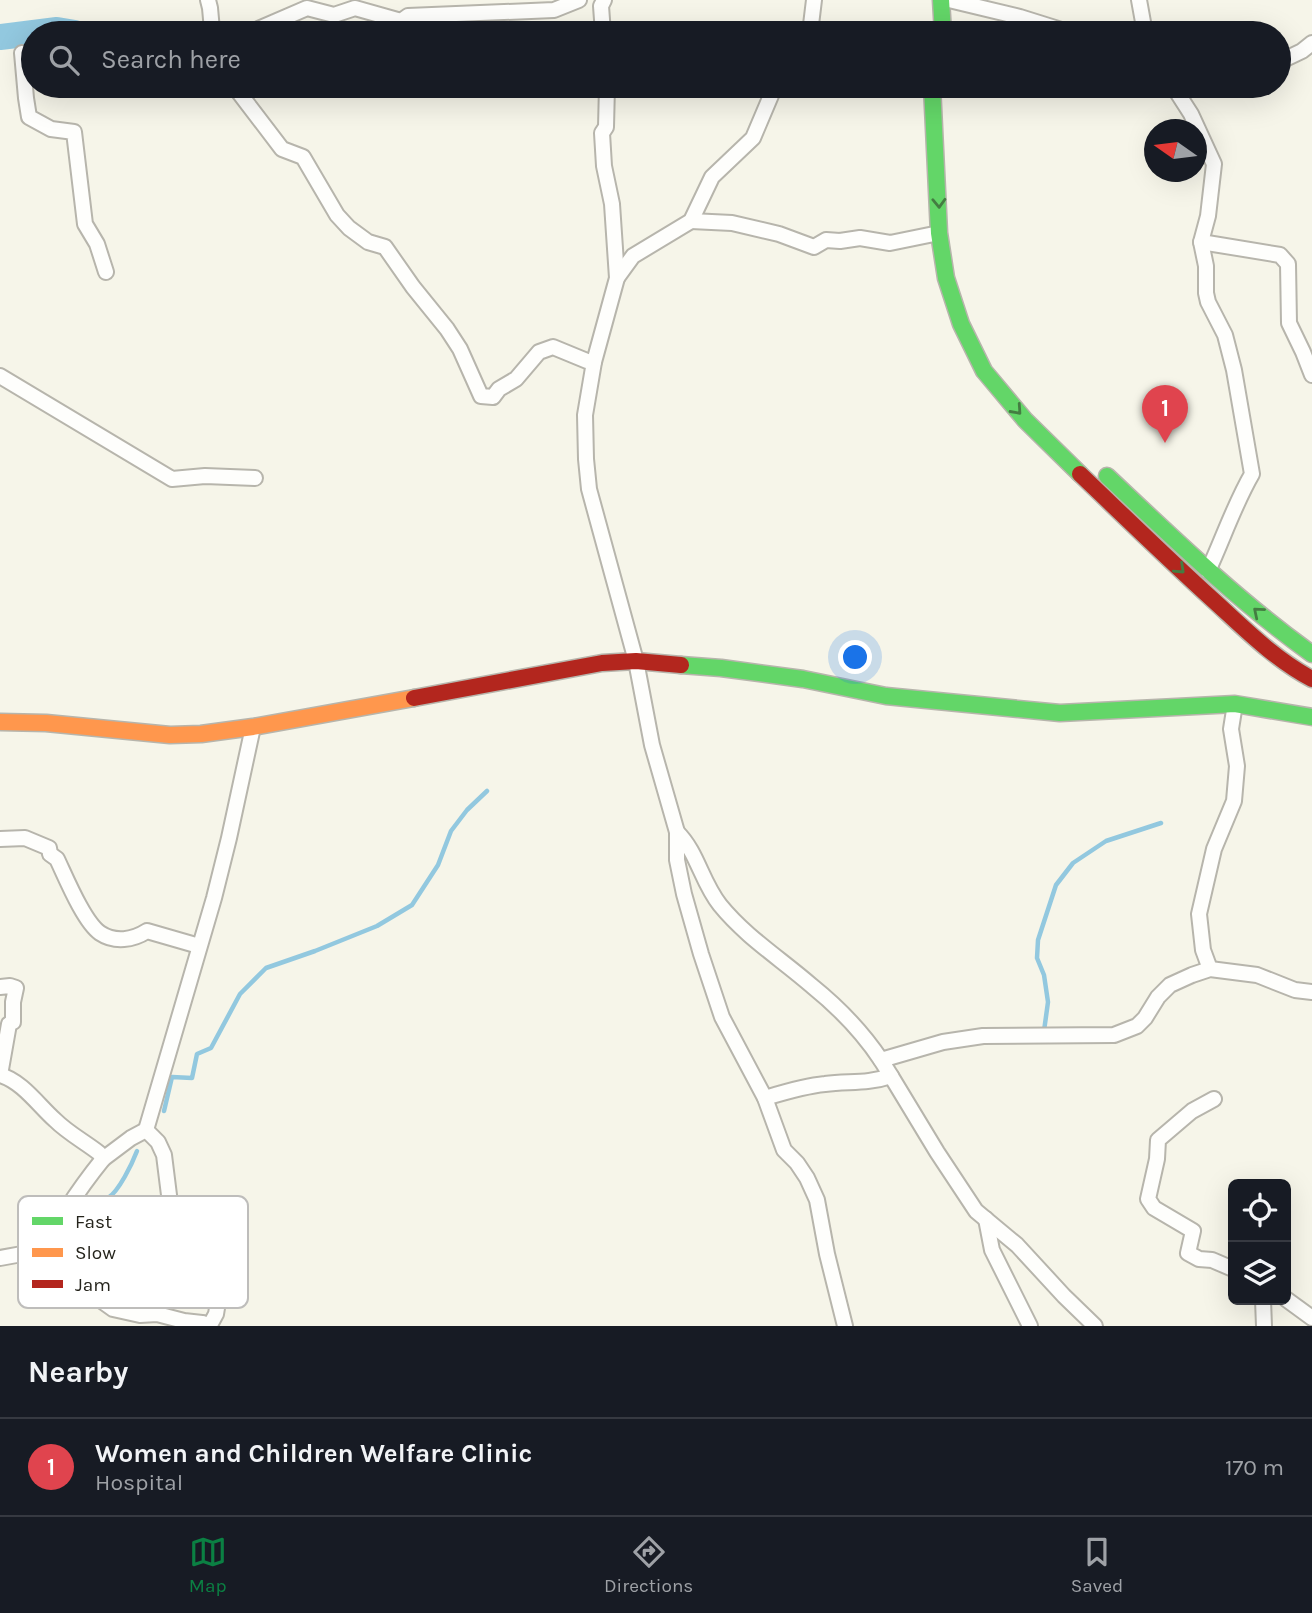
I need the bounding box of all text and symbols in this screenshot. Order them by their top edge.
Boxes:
search box [21,21,1291,98]
icon: search [45,41,83,79]
text: Search here [101,44,241,75]
north arrow [1144,119,1207,182]
one-way arrow [931,198,946,209]
pin: 1 [1142,385,1188,443]
one-way arrow [1008,402,1021,415]
one-way arrow [1171,561,1184,573]
one-way arrow [1254,608,1266,621]
your location [838,640,872,674]
map controls [1228,1179,1291,1305]
button: locate [1228,1179,1291,1242]
legend [18,1196,248,1308]
text: Fast [75,1211,112,1233]
text: Slow [75,1242,116,1264]
button: layers [1228,1242,1291,1305]
text: Jam [75,1274,111,1296]
text: Nearby [28,1354,128,1390]
text: Women and Children Welfare Clinic [95,1438,532,1469]
text: 1 [47,1454,55,1481]
text: 170 m [1225,1454,1284,1481]
text: Hospital [95,1469,183,1496]
tab: Map [189,1533,227,1597]
tab: Directions [604,1533,693,1597]
tab: Saved [1071,1533,1123,1597]

